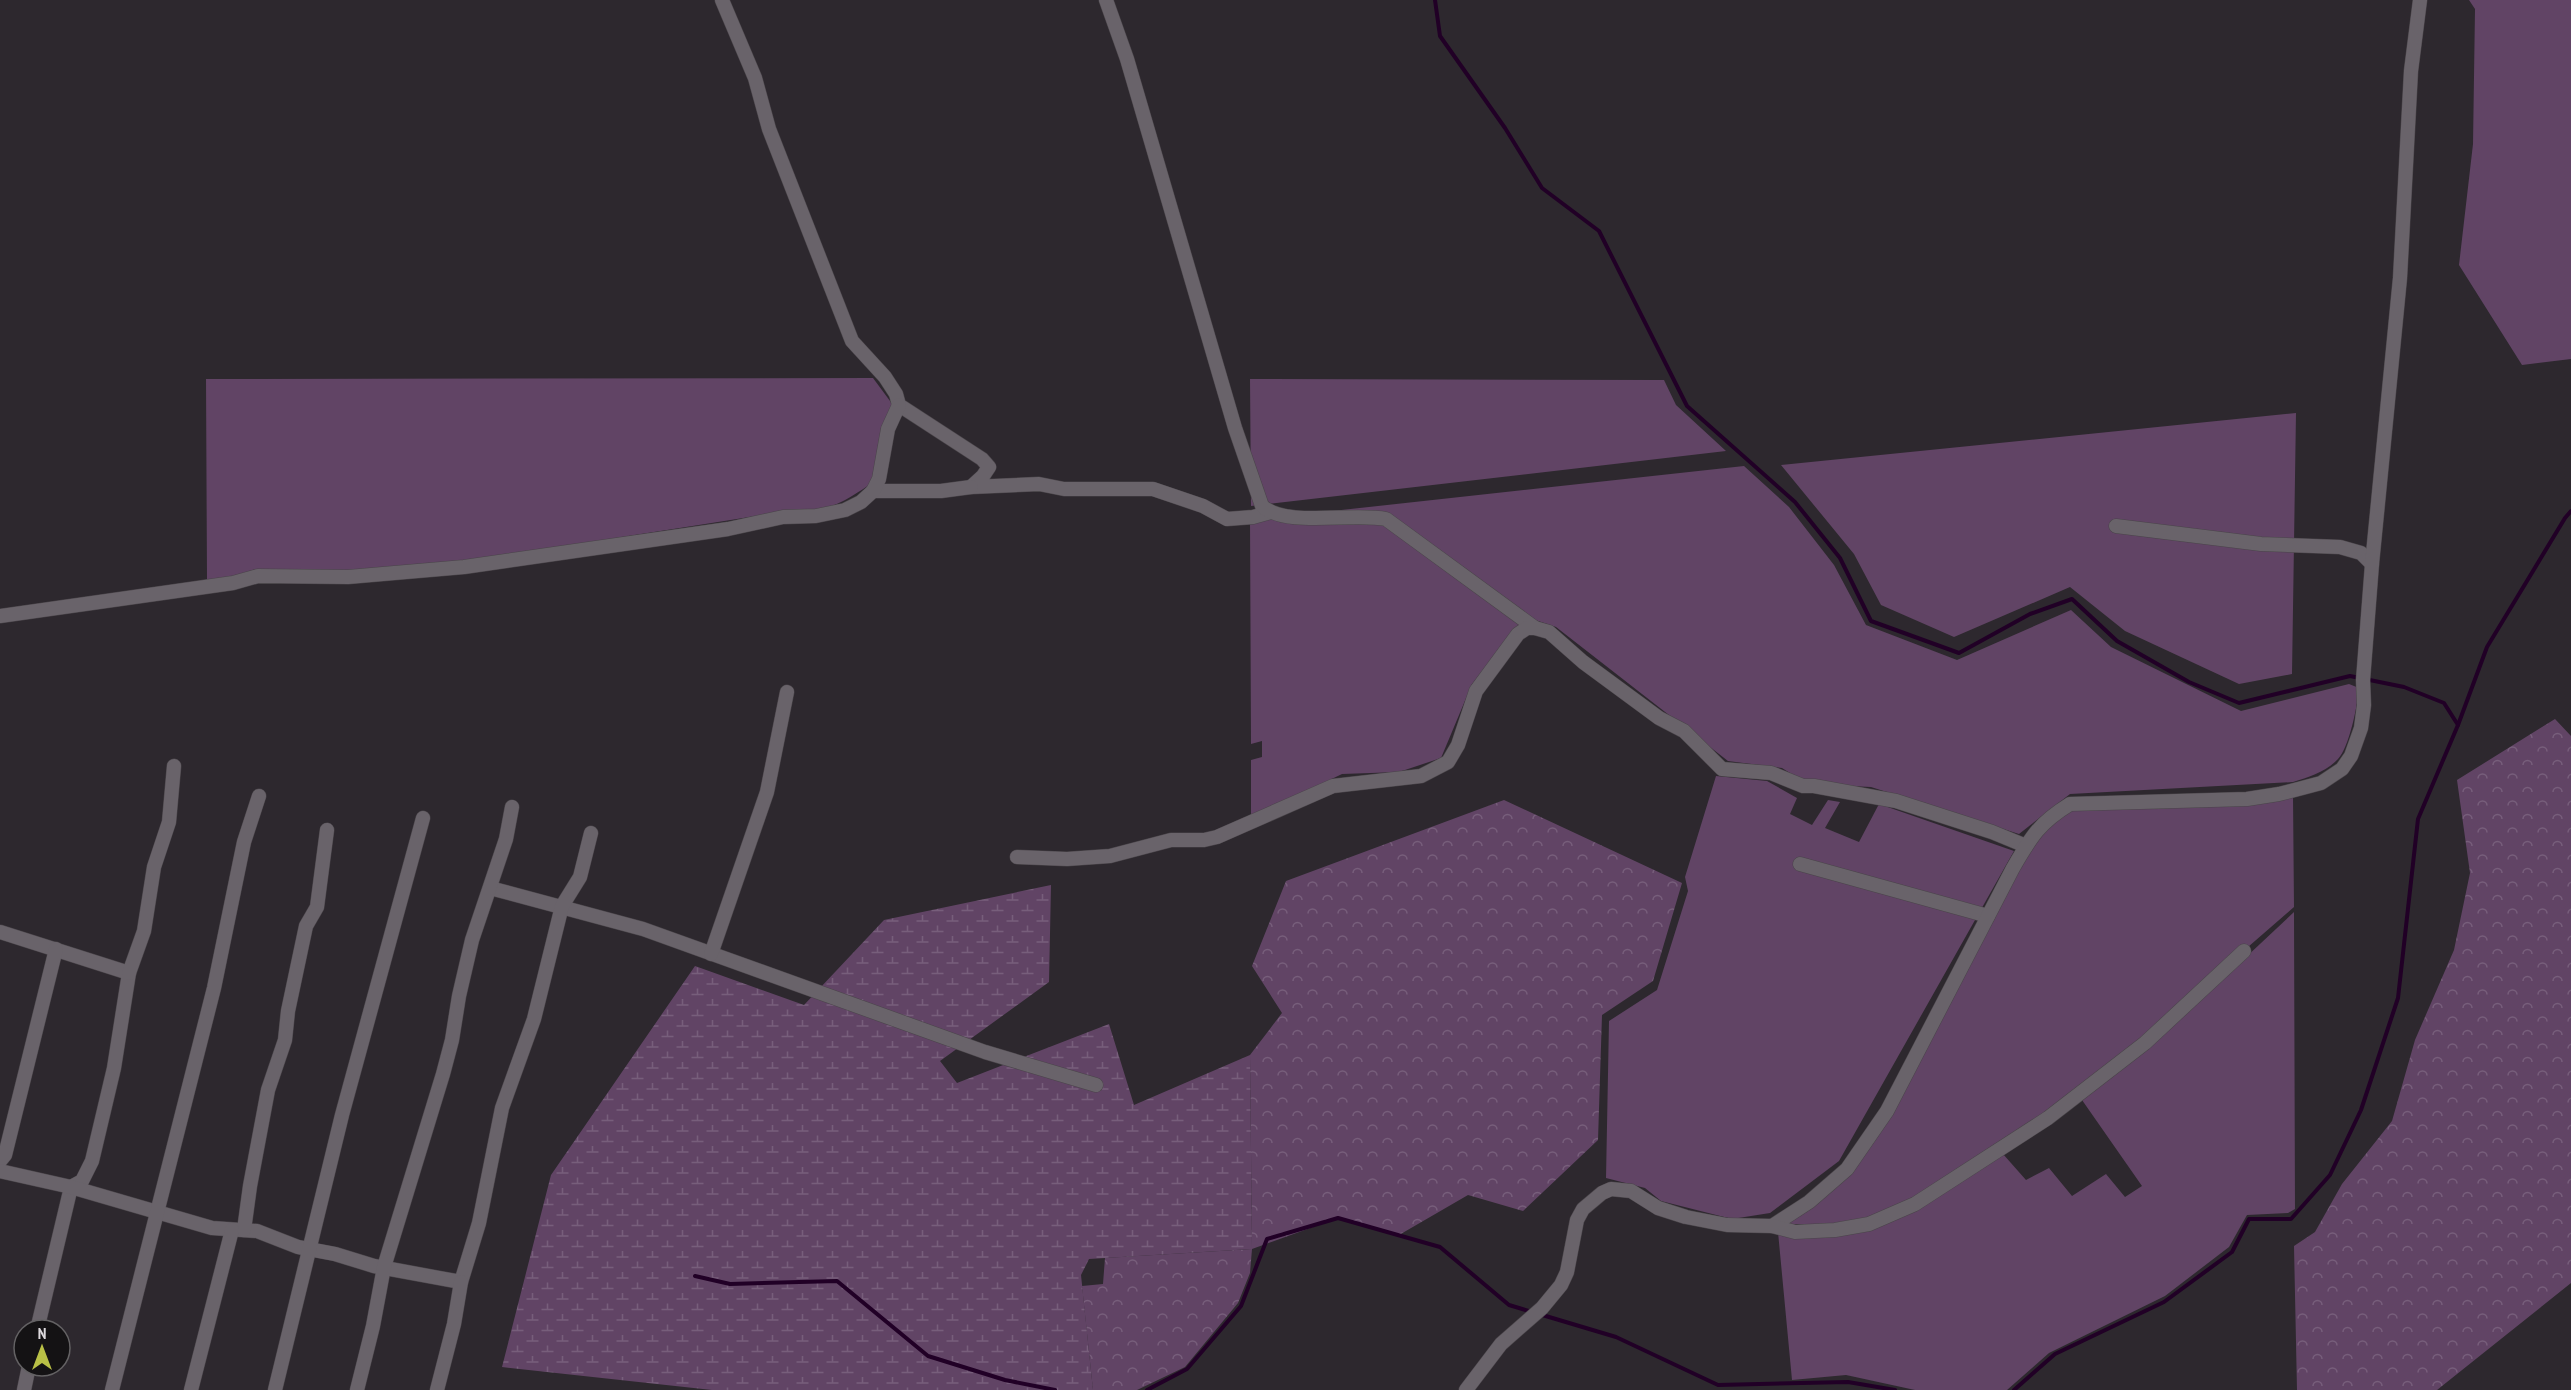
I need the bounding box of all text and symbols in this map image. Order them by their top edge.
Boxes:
north arrow [12,1318,72,1378]
text: N [38,1323,46,1343]

